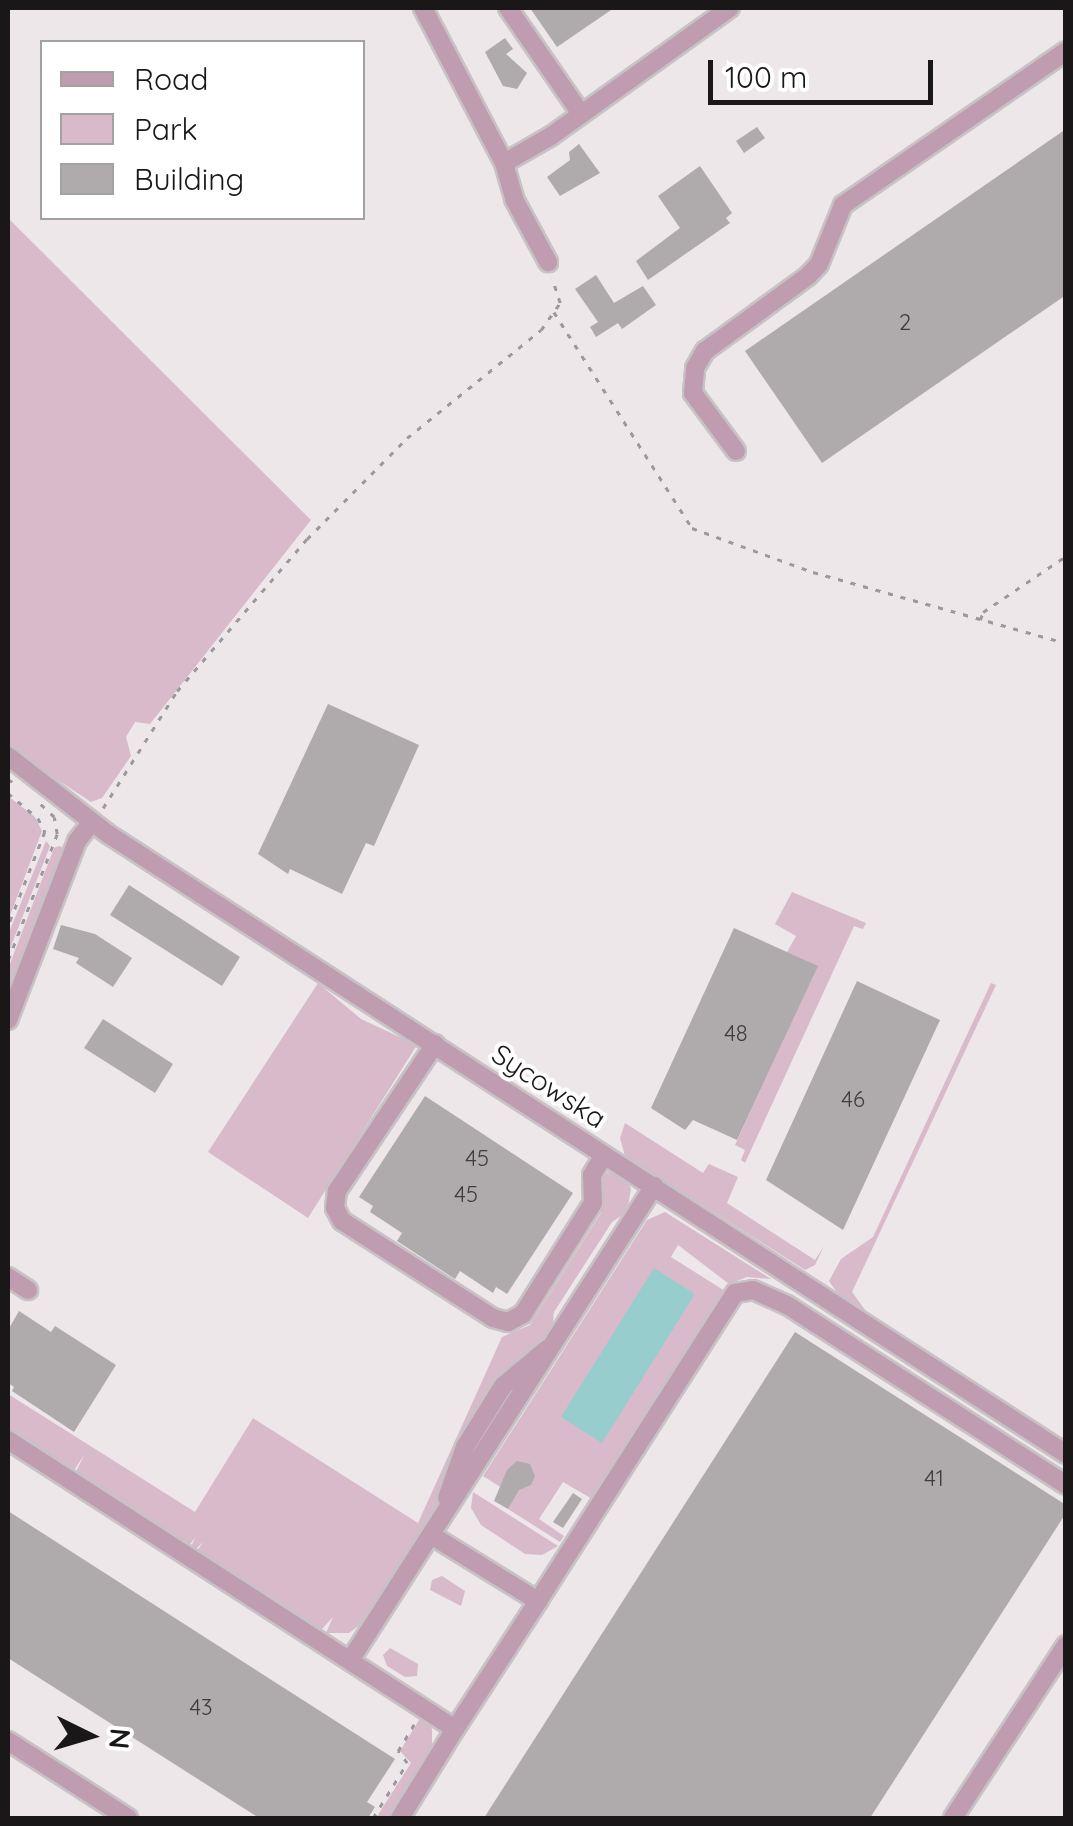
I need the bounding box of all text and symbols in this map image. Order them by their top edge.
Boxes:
legend [40,40,365,220]
scale bar [713,40,938,102]
text: 100 m [725,58,807,96]
text: Road [134,60,208,98]
text: Park [134,110,198,148]
text: Building [134,160,244,198]
house number: 2 [899,310,911,336]
house number: 48 [724,1021,748,1047]
street label: Sycowska [486,1037,612,1135]
house number: 46 [841,1087,865,1113]
house number: 45 [465,1146,489,1172]
house number: 45 [454,1182,478,1208]
house number: 41 [924,1466,944,1492]
north arrow [40,1686,140,1786]
house number: 43 [189,1695,213,1721]
text: N [102,1727,139,1750]

